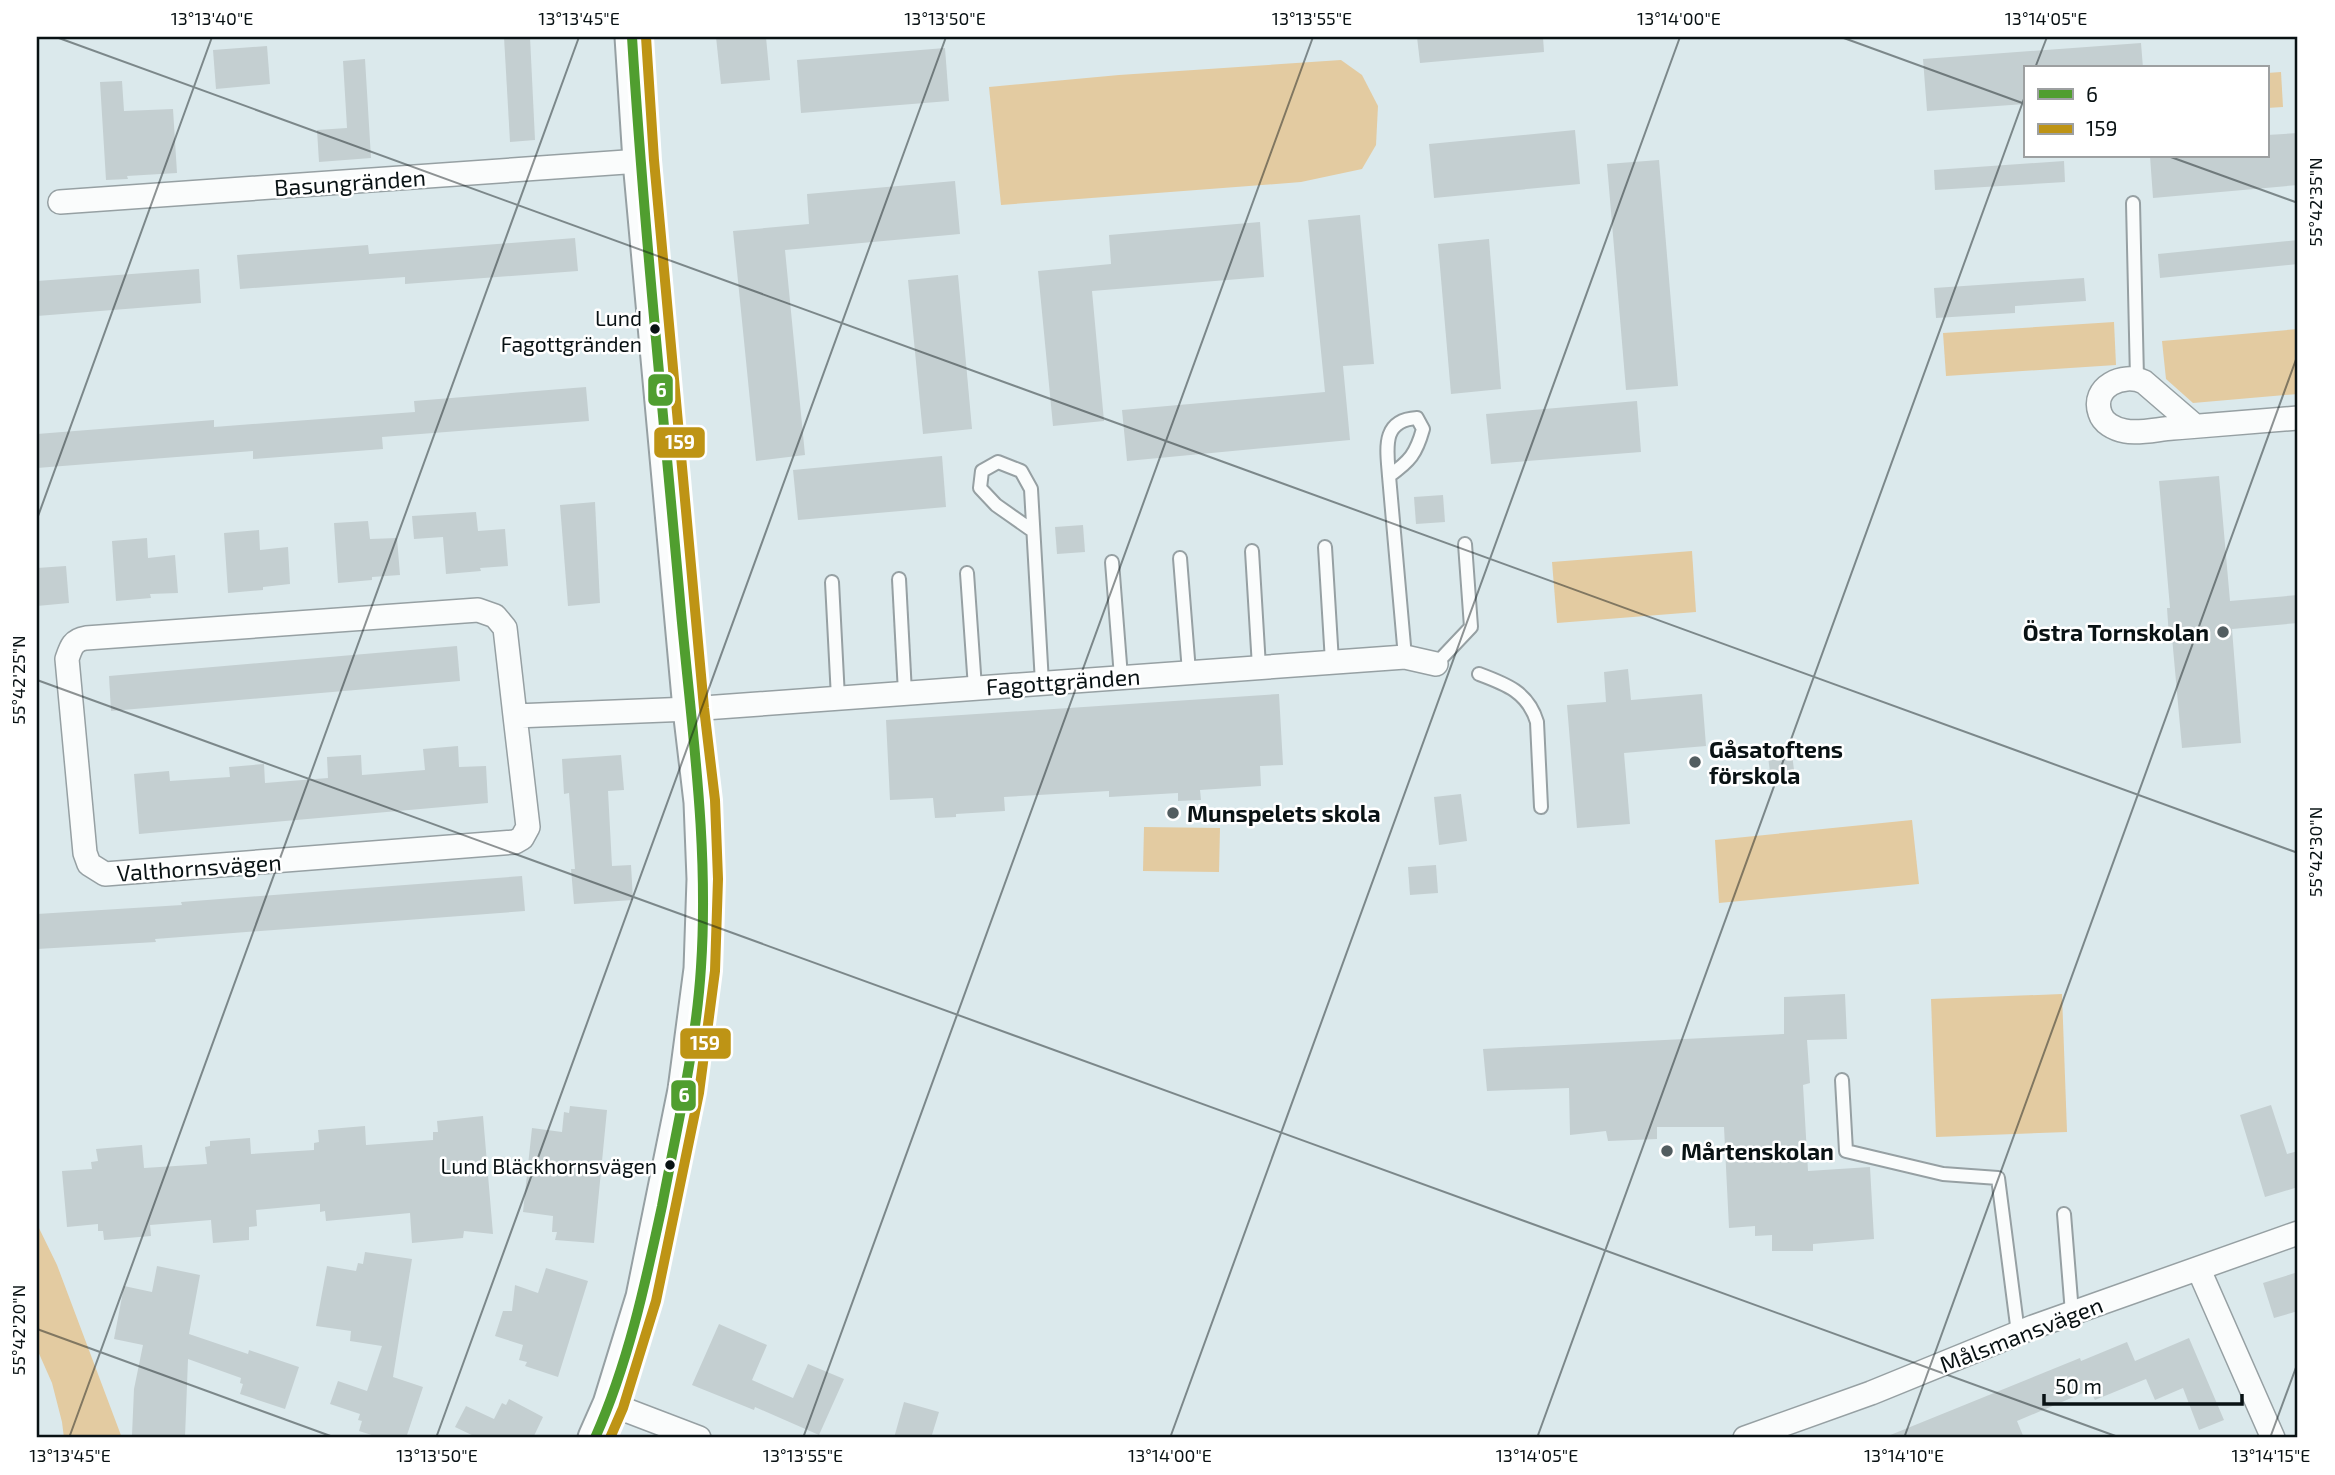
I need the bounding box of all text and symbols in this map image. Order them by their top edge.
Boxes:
text: 13°13'40"E [171,7,253,29]
text: 13°13'45"E [538,7,620,29]
text: 13°13'50"E [904,7,986,29]
text: 13°13'55"E [1272,7,1352,29]
text: 13°14'00"E [1637,7,1721,29]
text: 13°14'05"E [2005,7,2087,29]
legend [2024,66,2268,158]
text: 6 [2086,81,2098,106]
text: 159 [2086,115,2118,140]
text: 55°42'35"N [2304,157,2326,247]
street label: Basungränden [273,163,427,201]
place label: Lund Fagottgränden [501,305,642,356]
marker: Lund Fagottgränden [648,322,662,336]
line badge: 6 [647,373,674,407]
text: 6 [655,378,667,401]
line badge: 159 [653,426,706,459]
text: 159 [665,430,695,453]
place label: Östra Tornskolan [2023,618,2209,646]
marker: Östra Tornskolan [2215,624,2231,640]
text: 55°42'25"N [7,635,29,725]
street label: Fagottgränden [985,662,1141,700]
place label: Gåsatoftens förskola [1709,735,1843,789]
marker: Gåsatoftens förskola [1687,754,1703,770]
place label: Munspelets skola [1187,799,1381,827]
marker: Munspelets skola [1165,805,1181,821]
text: 55°42'30"N [2304,807,2326,897]
street label: Valthornsvägen [116,847,282,887]
line badge: 159 [679,1027,732,1060]
text: 159 [690,1031,720,1054]
line badge: 6 [670,1079,697,1112]
text: 6 [678,1083,690,1106]
place label: Mårtenskolan [1681,1137,1834,1165]
marker: Mårtenskolan [1659,1143,1675,1159]
place label: Lund Bläckhornsvägen [441,1153,657,1178]
marker: Lund Bläckhornsvägen [663,1158,677,1172]
text: 55°42'20"N [7,1285,29,1375]
street label: Målsmansvägen [1936,1290,2106,1378]
scale bar [2044,1363,2242,1407]
text: 50 m [2055,1373,2102,1398]
text: 13°13'45"E [29,1444,111,1466]
text: 13°13'50"E [396,1444,478,1466]
text: 13°13'55"E [763,1444,843,1466]
text: 13°14'00"E [1128,1444,1212,1466]
text: 13°14'05"E [1496,1444,1578,1466]
text: 13°14'10"E [1864,1444,1944,1466]
text: 13°14'15"E [2232,1444,2310,1466]

